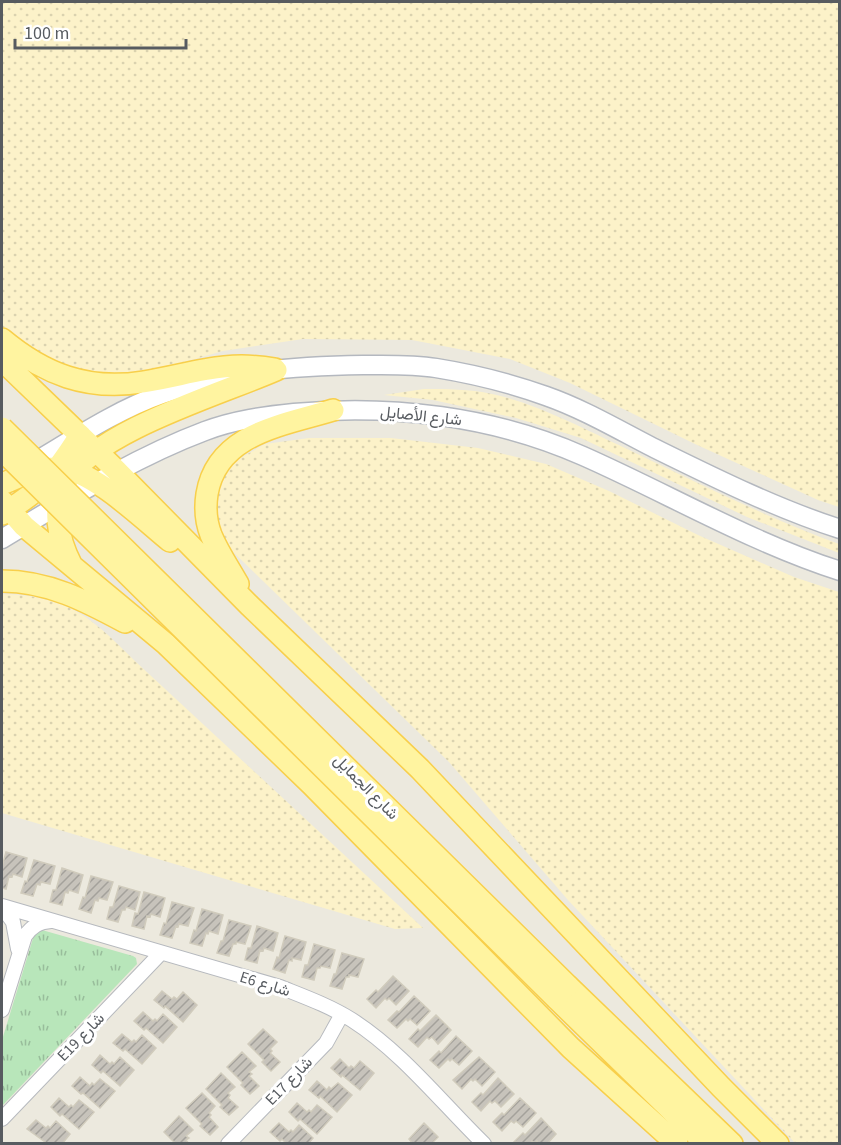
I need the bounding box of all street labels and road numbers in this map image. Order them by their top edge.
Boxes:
street label: شارع الأصايل [379,401,463,431]
street label: شارع الجمايل [328,749,404,825]
street label: E6 شارع [237,966,293,1002]
street label: E19 شارع [52,1008,110,1066]
street label: E17 شارع [260,1052,318,1110]

